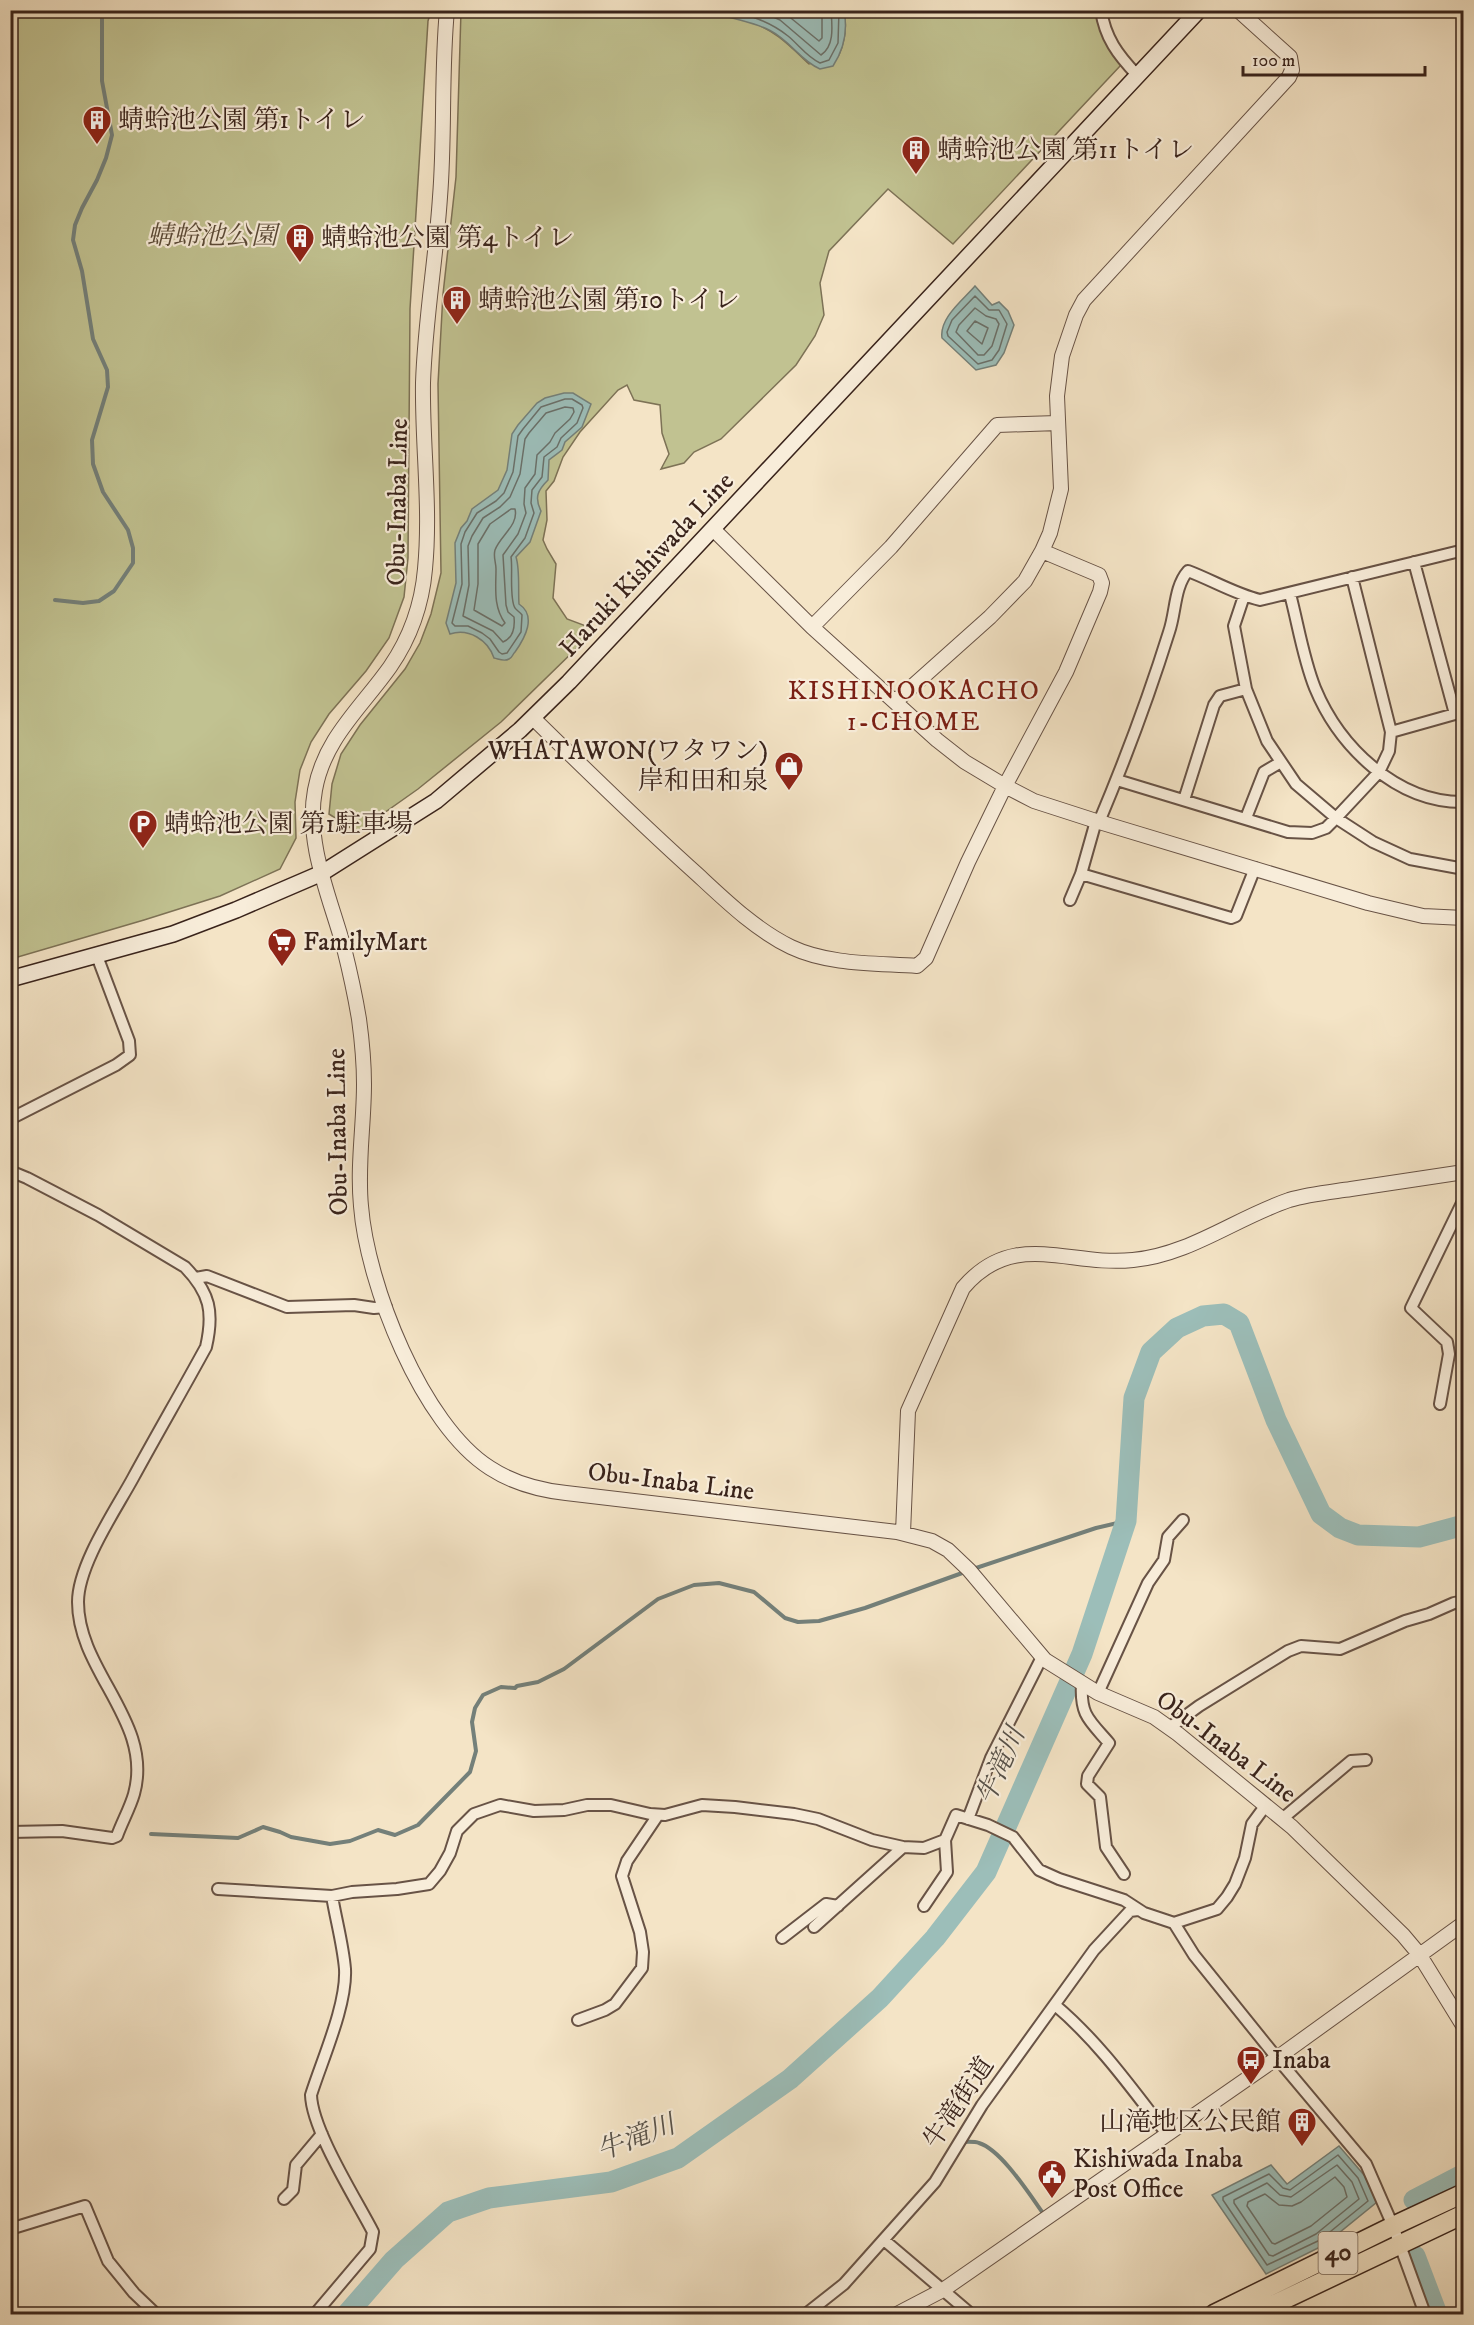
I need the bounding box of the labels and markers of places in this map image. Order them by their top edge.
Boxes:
building icon: 蜻蛉池公園 第1トイレ [81,104,113,146]
place label: 蜻蛉池公園 第1トイレ [118,104,366,137]
building icon: 蜻蛉池公園 第11トイレ [900,134,932,176]
place label: 蜻蛉池公園 第11トイレ [937,134,1194,167]
building icon: 蜻蛉池公園 第4トイレ [284,222,316,264]
place label: 蜻蛉池公園 第4トイレ [321,222,574,255]
building icon: 蜻蛉池公園 第10トイレ [441,284,473,326]
place label: 蜻蛉池公園 第10トイレ [478,284,740,317]
place label: WHATAWON(ワタワン) 岸和田和泉 [487,735,768,798]
shop icon: WHATAWON(ワタワン) 岸和田和泉 [773,750,805,792]
parking icon: 蜻蛉池公園 第1駐車場 [127,808,159,850]
place label: 蜻蛉池公園 第1駐車場 [164,808,413,841]
supermarket icon: FamilyMart [266,926,298,968]
place label: FamilyMart [303,926,428,959]
bus stop icon: Inaba [1235,2044,1267,2086]
place label: Inaba [1272,2044,1331,2077]
place label: 山滝地区公民館 [1099,2106,1281,2139]
building icon: 山滝地区公民館 [1286,2106,1318,2148]
place label: Kishiwada Inaba Post Office [1073,2143,1243,2206]
public building icon: Kishiwada Inaba Post Office [1036,2158,1068,2200]

